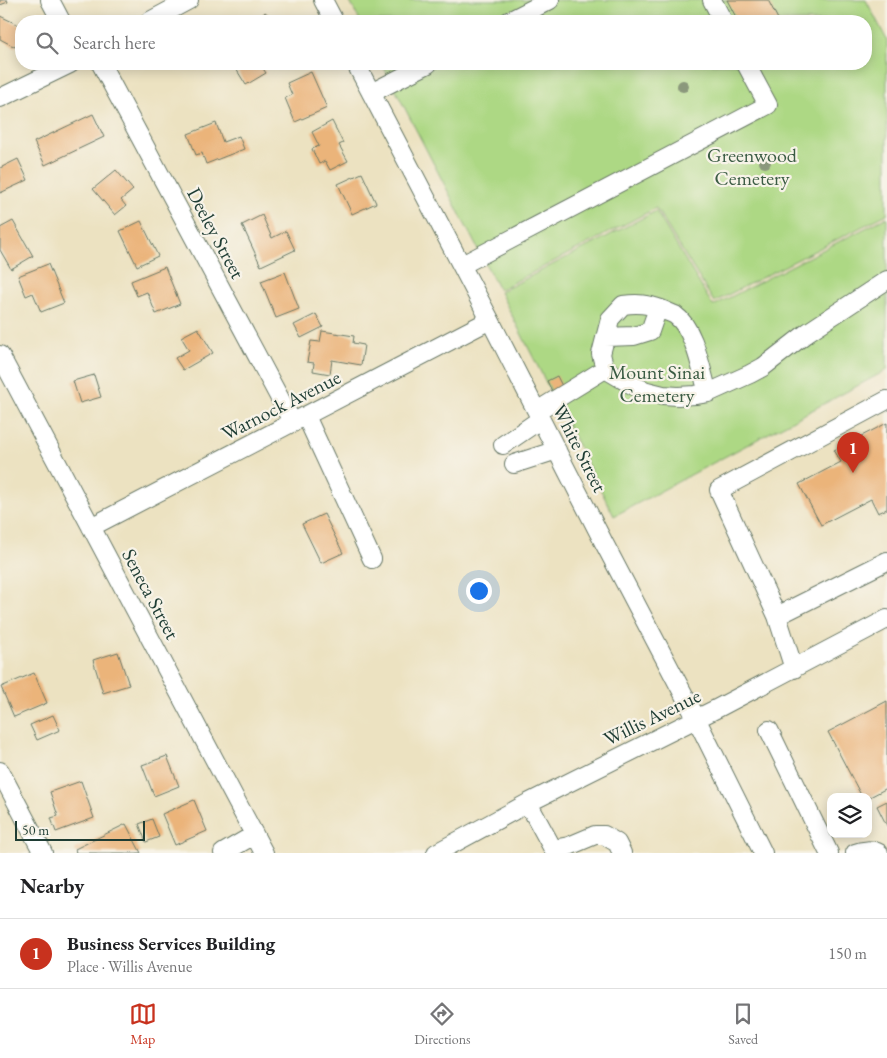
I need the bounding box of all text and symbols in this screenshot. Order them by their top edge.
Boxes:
search box [15,15,872,70]
icon: search [33,29,61,57]
text: Search here [73,30,155,55]
park label: Greenwood Cemetery [707,142,798,191]
street label: Deeley Street [181,183,251,284]
park label: Mount Sinai Cemetery [609,359,705,408]
street label: Warnock Avenue [217,364,345,446]
street label: White Street [547,400,614,497]
pin: 1 [837,432,869,473]
street label: Seneca Street [116,544,186,644]
your location [466,578,492,604]
street label: Willis Avenue [599,682,705,752]
map controls [827,793,872,838]
button: layers [827,793,872,838]
scale bar [15,818,145,841]
text: 50 m [22,821,49,839]
text: Nearby [20,872,84,899]
text: Business Services Building [67,931,275,956]
text: 1 [32,943,40,964]
text: 150 m [828,943,867,964]
text: Place · Willis Avenue [67,956,192,977]
tab: Map [129,1000,157,1048]
tab: Directions [414,1000,471,1048]
tab: Saved [728,1000,758,1048]

